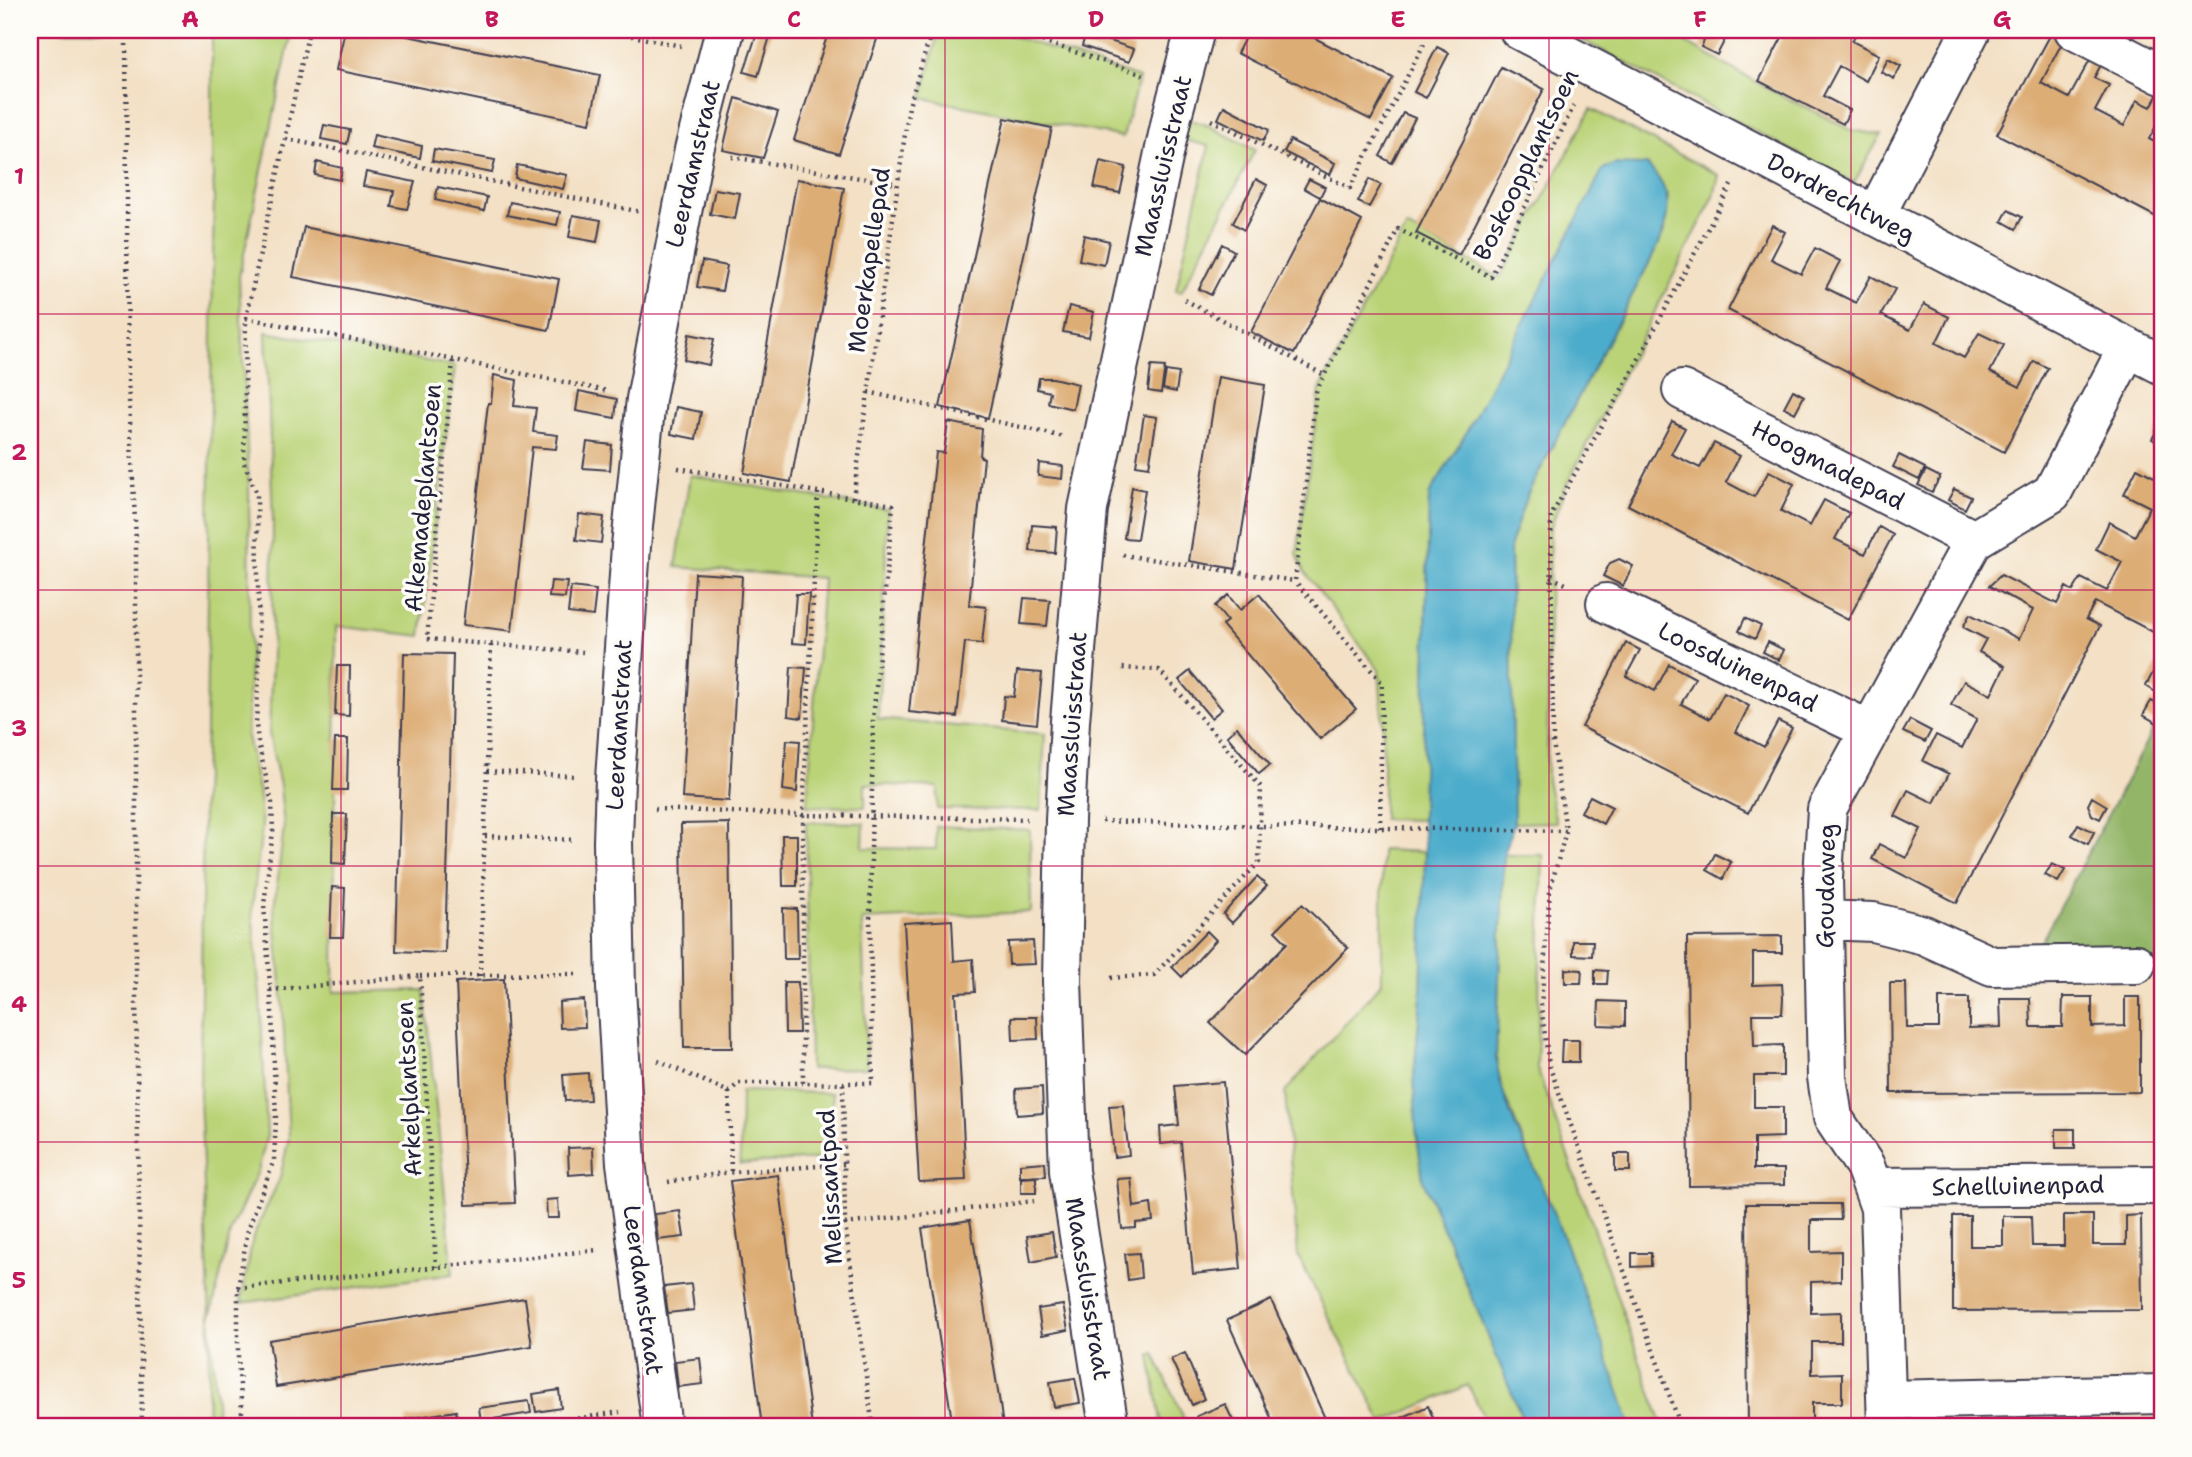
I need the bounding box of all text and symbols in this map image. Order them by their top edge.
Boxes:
text: A [181,4,199,34]
text: B [485,4,499,34]
text: C [787,4,801,34]
text: D [1088,4,1104,34]
text: E [1390,4,1406,34]
text: F [1693,4,1707,34]
text: G [1993,4,2012,34]
street label: Boskoopplantsoen [1466,64,1586,266]
street label: Maassluisstraat [1127,72,1199,260]
street label: Leerdamstraat [658,77,728,251]
street label: Dordrechtweg [1761,145,1921,251]
text: 1 [14,161,24,191]
street label: Moerkapellepad [840,165,898,355]
street label: Alkemadeplantsoen [397,382,449,614]
street label: Hoogmadepad [1746,413,1910,517]
text: 2 [11,437,27,467]
street label: Loosduinenpad [1653,614,1823,720]
street label: Maassluisstraat [1050,631,1094,817]
street label: Leerdamstraat [599,639,639,811]
text: 3 [11,713,27,743]
street label: Goudaweg [1809,823,1843,949]
text: 4 [11,989,27,1019]
street label: Arkelplantsoen [388,1001,430,1177]
street label: Melissantpad [810,1108,850,1266]
street label: Schelluinenpad [1931,1168,2105,1204]
street label: Maassluisstraat [1058,1195,1118,1383]
street label: Leerdamstraat [615,1203,671,1377]
text: 5 [12,1265,26,1295]

